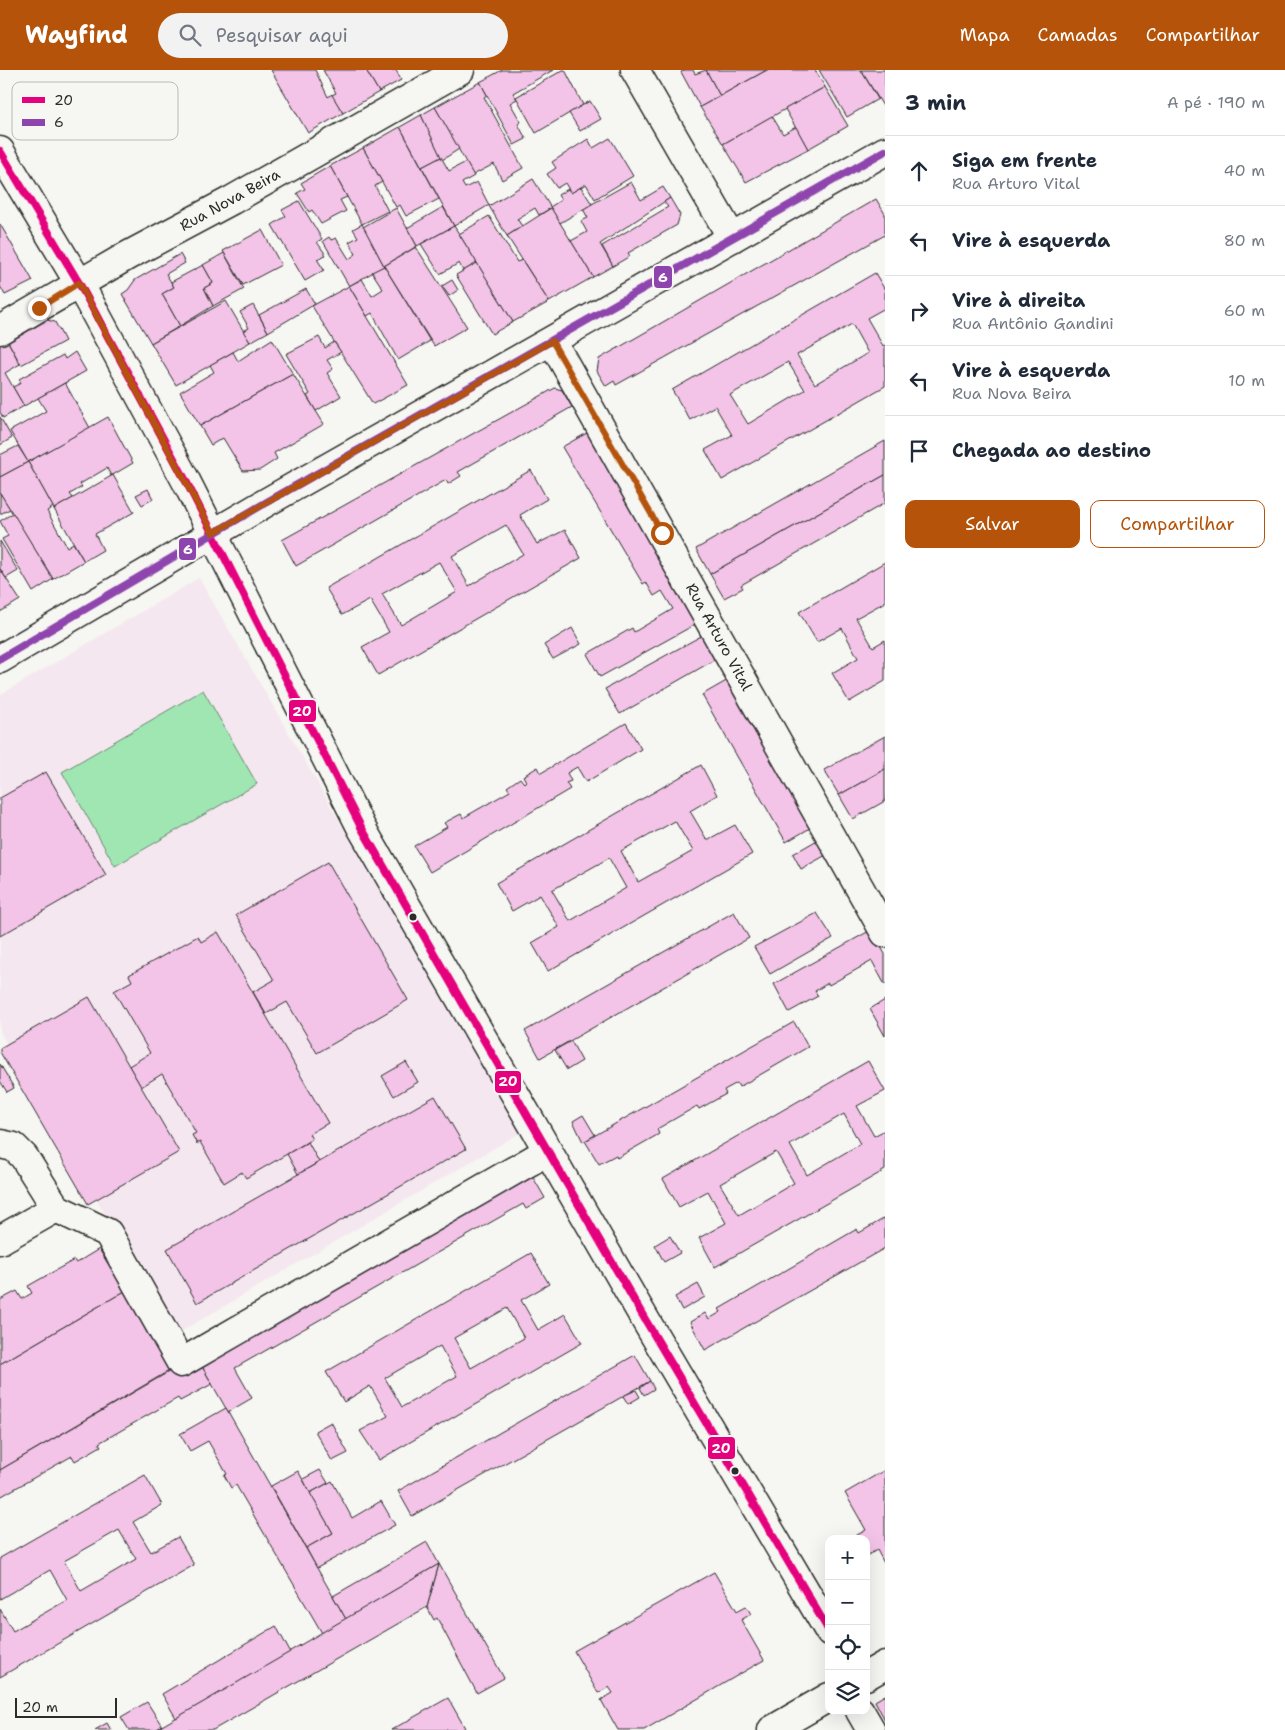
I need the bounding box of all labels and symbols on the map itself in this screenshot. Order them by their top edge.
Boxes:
legend [12,82,178,140]
text: 20 [54,91,73,109]
text: 6 [54,113,64,131]
street label: Rua Nova Beira [176,164,284,236]
line badge: 6 [653,265,673,289]
text: 6 [658,268,668,286]
route end [28,297,51,320]
route start [651,522,674,545]
line badge: 6 [178,537,197,561]
text: 6 [183,540,193,558]
street label: Rua Arturo Vital [681,580,757,695]
line badge: 20 [288,699,317,723]
text: 20 [292,702,312,720]
unlabelled marker [408,912,418,922]
line badge: 20 [494,1070,522,1094]
text: 20 [498,1072,518,1090]
line badge: 20 [707,1436,736,1460]
text: 20 [711,1439,731,1457]
unlabelled marker [730,1466,740,1476]
scale bar [15,1695,118,1718]

